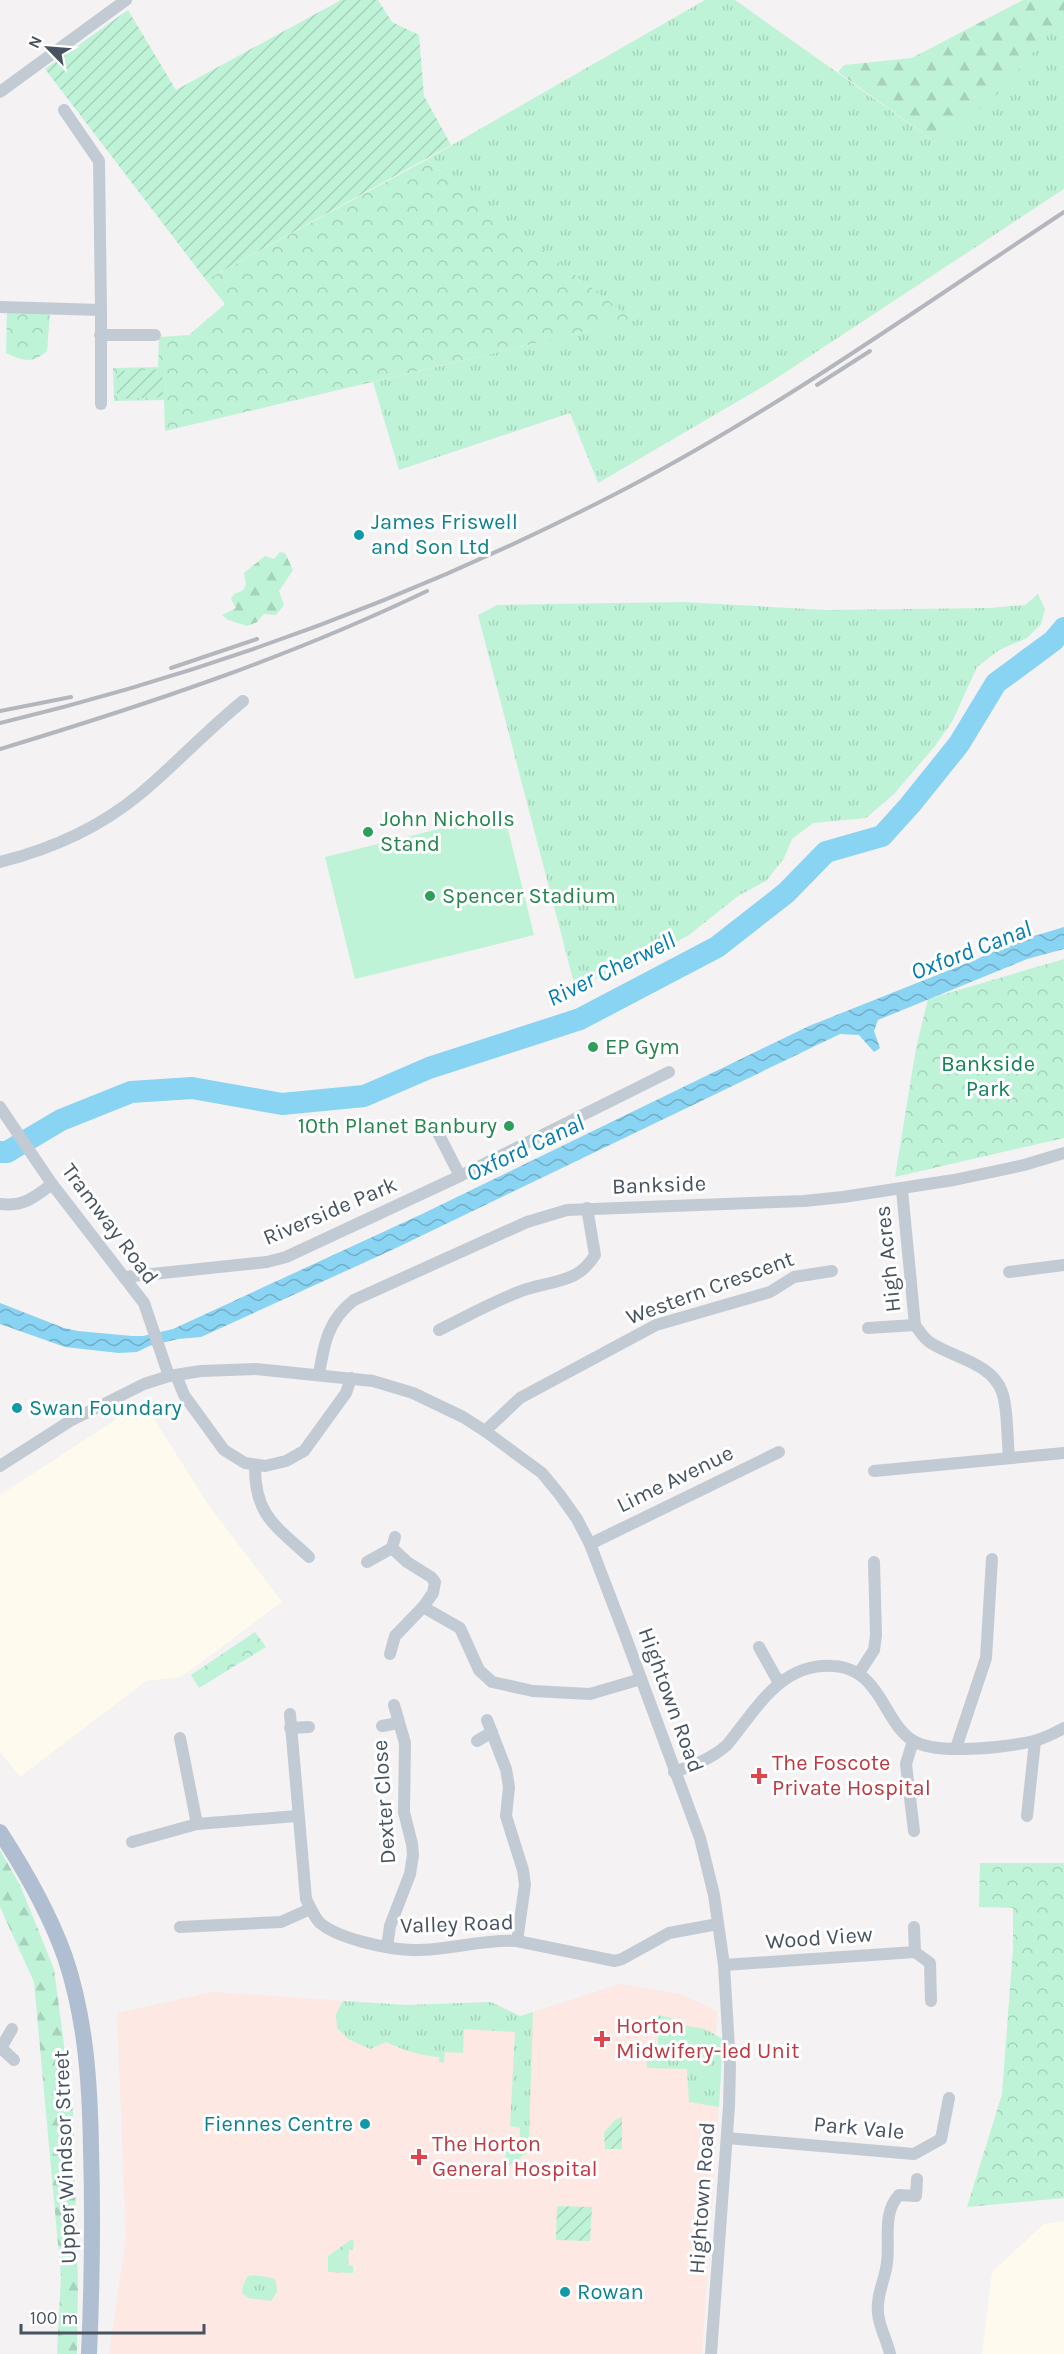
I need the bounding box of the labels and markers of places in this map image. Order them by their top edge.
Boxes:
place label: James Friswell and Son Ltd [371,509,518,560]
marker: James Friswell and Son Ltd [352,528,366,542]
place label: John Nicholls Stand [380,806,515,857]
marker: John Nicholls Stand [361,825,375,839]
place label: Spencer Stadium [442,883,616,909]
marker: Spencer Stadium [423,889,437,903]
place label: EP Gym [605,1034,680,1060]
marker: EP Gym [586,1040,600,1054]
place label: 10th Planet Banbury [298,1113,497,1139]
marker: 10th Planet Banbury [502,1119,516,1133]
place label: Swan Foundary [29,1395,182,1421]
marker: Swan Foundary [10,1401,24,1415]
place label: The Foscote Private Hospital [772,1750,931,1801]
marker: The Foscote Private Hospital [750,1767,768,1785]
place label: Horton Midwifery-led Unit [616,2013,800,2064]
marker: Horton Midwifery-led Unit [593,2030,611,2048]
place label: Fiennes Centre [203,2111,353,2137]
marker: Fiennes Centre [358,2117,372,2131]
place label: The Horton General Hospital [432,2131,598,2182]
marker: The Horton General Hospital [410,2148,428,2166]
place label: Rowan [577,2279,644,2305]
marker: Rowan [558,2285,572,2299]

